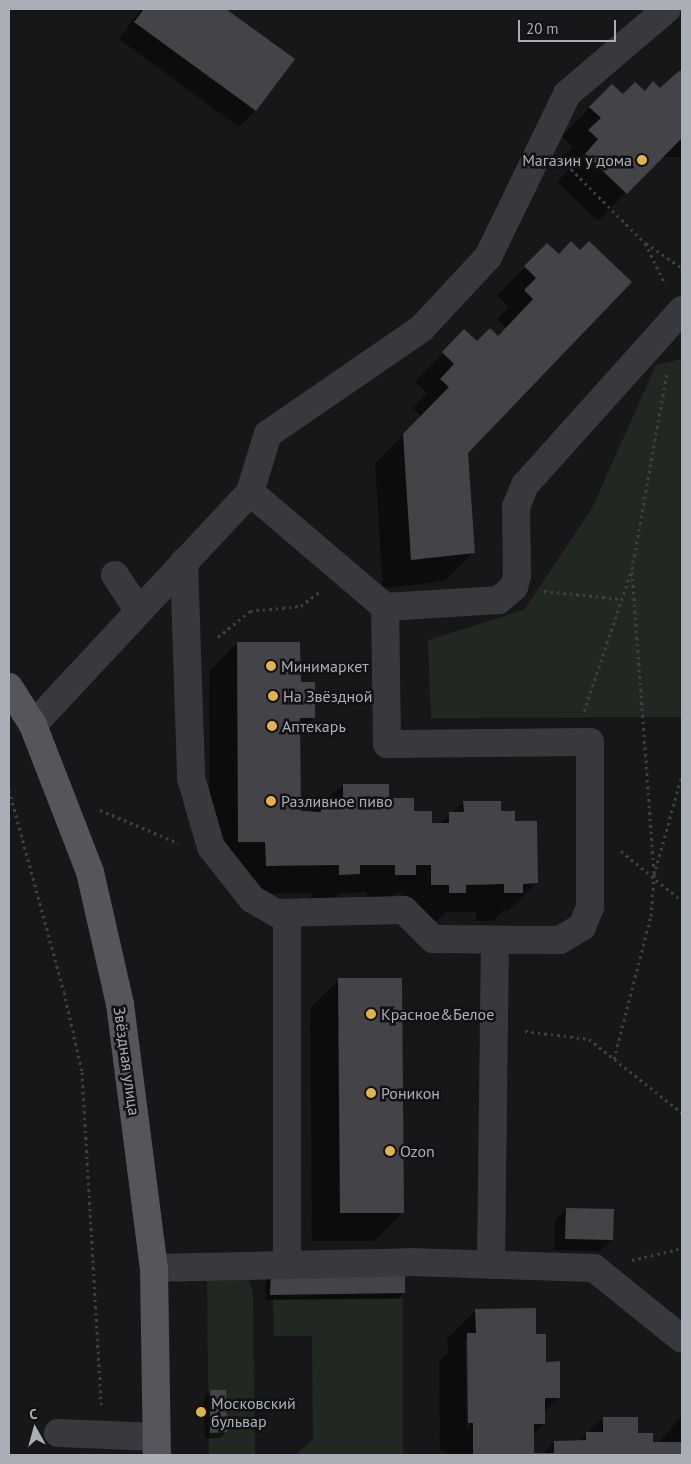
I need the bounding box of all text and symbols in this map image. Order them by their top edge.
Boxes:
scale bar [521,10,618,42]
text: 20 m [526,19,559,38]
place label: Магазин у дома [522,150,632,170]
marker: Магазин у дома [636,154,648,166]
place label: Минимаркет [281,656,369,676]
marker: Минимаркет [265,660,277,672]
place label: На Звёздной [283,686,372,706]
marker: На Звёздной [267,690,279,702]
place label: Аптекарь [282,716,346,736]
marker: Аптекарь [266,720,278,732]
place label: Разливное пиво [281,791,393,811]
marker: Разливное пиво [265,795,277,807]
place label: Красное&Белое [381,1004,494,1024]
street label: Звёздная улица [110,1005,144,1117]
marker: Красное&Белое [365,1008,377,1020]
place label: Роникон [381,1083,440,1103]
marker: Роникон [365,1087,377,1099]
place label: Ozon [400,1141,435,1161]
marker: Ozon [384,1145,396,1157]
place label: Московский бульвар [211,1393,296,1431]
north arrow [10,1404,60,1454]
text: С [28,1405,38,1424]
marker: Московский бульвар [195,1406,207,1418]

